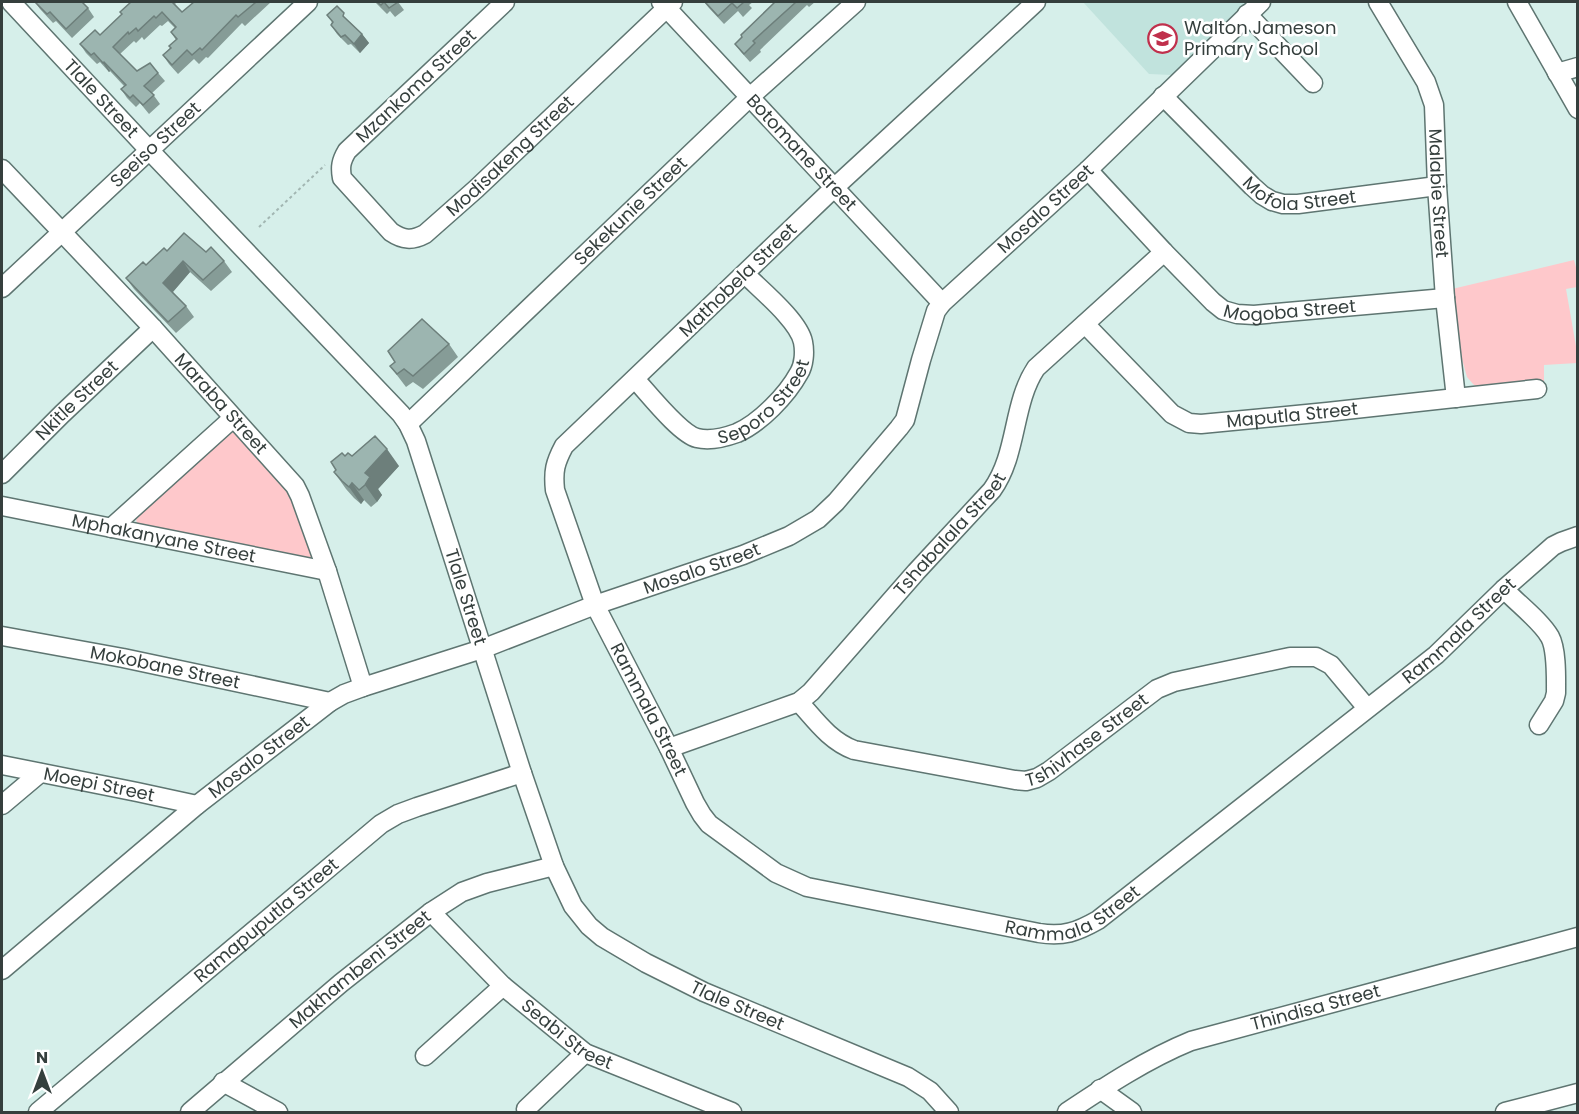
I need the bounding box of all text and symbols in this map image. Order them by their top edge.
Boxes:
place label: Walton Jameson Primary School [1184,15,1336,61]
school or university icon: Walton Jameson Primary School [1147,22,1179,54]
street label: Mzankoma Street [350,23,481,148]
street label: Tlale Street [58,53,145,143]
street label: Botomane Street [741,88,863,216]
street label: Modisakeng Street [440,89,579,222]
street label: Seeiso Street [104,96,206,193]
street label: Malabie Street [1423,128,1455,259]
street label: Sekekunie Street [568,151,692,271]
street label: Mosalo Street [992,158,1099,259]
street label: Mofola Street [1237,171,1357,216]
street label: Mathobela Street [673,217,802,342]
street label: Mogoba Street [1221,293,1357,327]
street label: Maraba Street [169,347,274,459]
street label: Nkitle Street [30,354,123,446]
street label: Seporo Street [715,357,815,450]
street label: Maputla Street [1225,396,1359,434]
street label: Tshabalala Street [888,468,1012,601]
street label: Mphakanyane Street [70,507,258,568]
street label: Mosalo Street [640,536,764,600]
street label: Tlale Street [439,546,493,648]
street label: Rammala Street [1396,571,1521,689]
street label: Rammala Street [605,638,693,780]
street label: Mokobane Street [88,639,242,695]
street label: Tshivhase Street [1022,687,1153,793]
street label: Mosalo Street [203,709,315,804]
street label: Moepi Street [42,761,157,807]
street label: Ramapuputla Street [188,852,344,988]
street label: Rammala Street [1003,879,1145,947]
street label: Makhambeni Street [283,904,436,1034]
street label: Tlale Street [686,974,788,1036]
street label: Thindisa Street [1248,978,1383,1036]
street label: Seabi Street [516,993,617,1075]
north arrow [12,1042,72,1102]
text: N [36,1046,48,1069]

